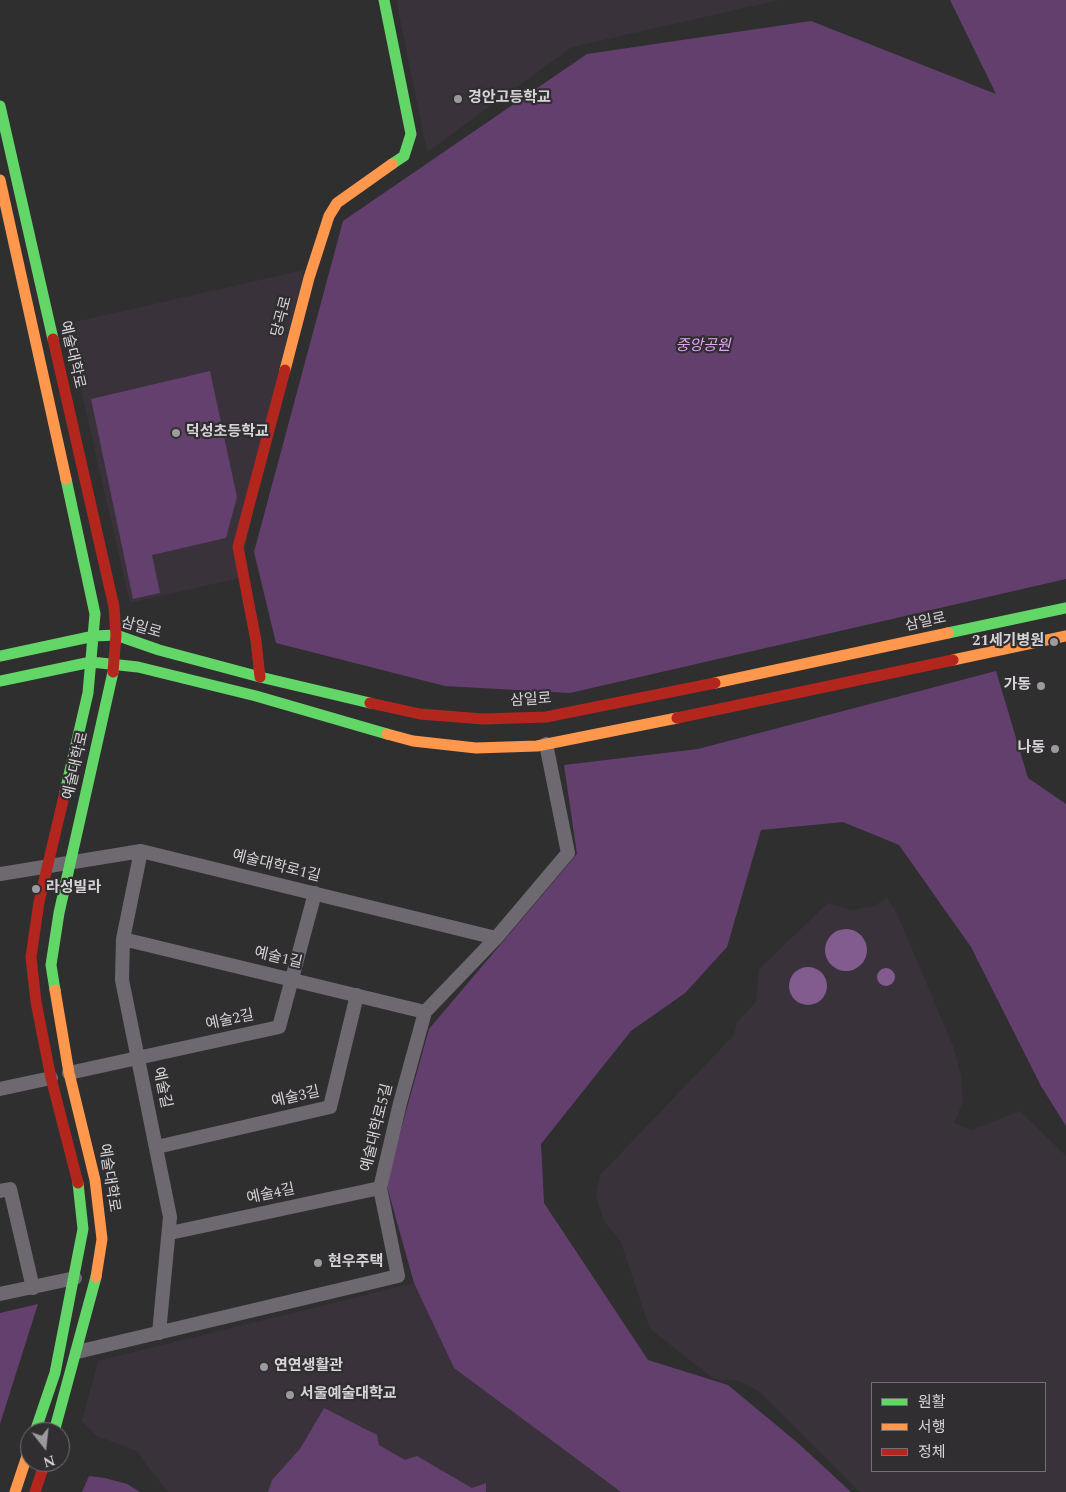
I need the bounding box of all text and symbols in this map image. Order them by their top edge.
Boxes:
place label: 경안고등학교 [468,90,551,108]
marker: 경안고등학교 [452,93,464,105]
street label: 당곡로 [269,295,297,339]
street label: 예술대학로 [54,319,88,391]
park label: 중앙공원 [675,338,731,356]
place label: 덕성초등학교 [186,424,269,442]
marker: 덕성초등학교 [170,427,182,439]
street label: 삼일로 [904,610,948,636]
street label: 삼일로 [119,615,163,643]
place label: 21세기병원 [972,633,1044,651]
marker: 21세기병원 [1048,636,1060,648]
place label: 가동 [1003,677,1031,695]
marker: 가동 [1035,680,1047,692]
street label: 삼일로 [510,691,552,711]
street label: 예술대학로 [60,730,94,802]
place label: 나동 [1017,740,1045,758]
marker: 나동 [1049,743,1061,755]
street label: 예술대학로1길 [230,847,322,887]
place label: 라성빌라 [46,880,101,898]
marker: 라성빌라 [30,883,42,895]
street label: 예술1길 [252,945,304,973]
street label: 예술2길 [204,1007,256,1035]
street label: 예술길 [148,1066,174,1110]
street label: 예술대학로5길 [358,1082,398,1174]
street label: 예술3길 [270,1084,322,1112]
street label: 예술대학로 [94,1143,122,1213]
street label: 예술4길 [245,1181,297,1209]
place label: 현우주택 [328,1254,383,1272]
marker: 현우주택 [312,1257,324,1269]
place label: 연연생활관 [274,1358,343,1376]
marker: 연연생활관 [258,1361,270,1373]
legend [871,1382,1046,1472]
place label: 서울예술대학교 [300,1386,397,1404]
marker: 서울예술대학교 [284,1389,296,1401]
text: 원활 [918,1391,946,1414]
text: 서행 [918,1416,946,1439]
north arrow [20,1422,70,1472]
text: 정체 [918,1441,946,1464]
text: N [41,1449,57,1473]

